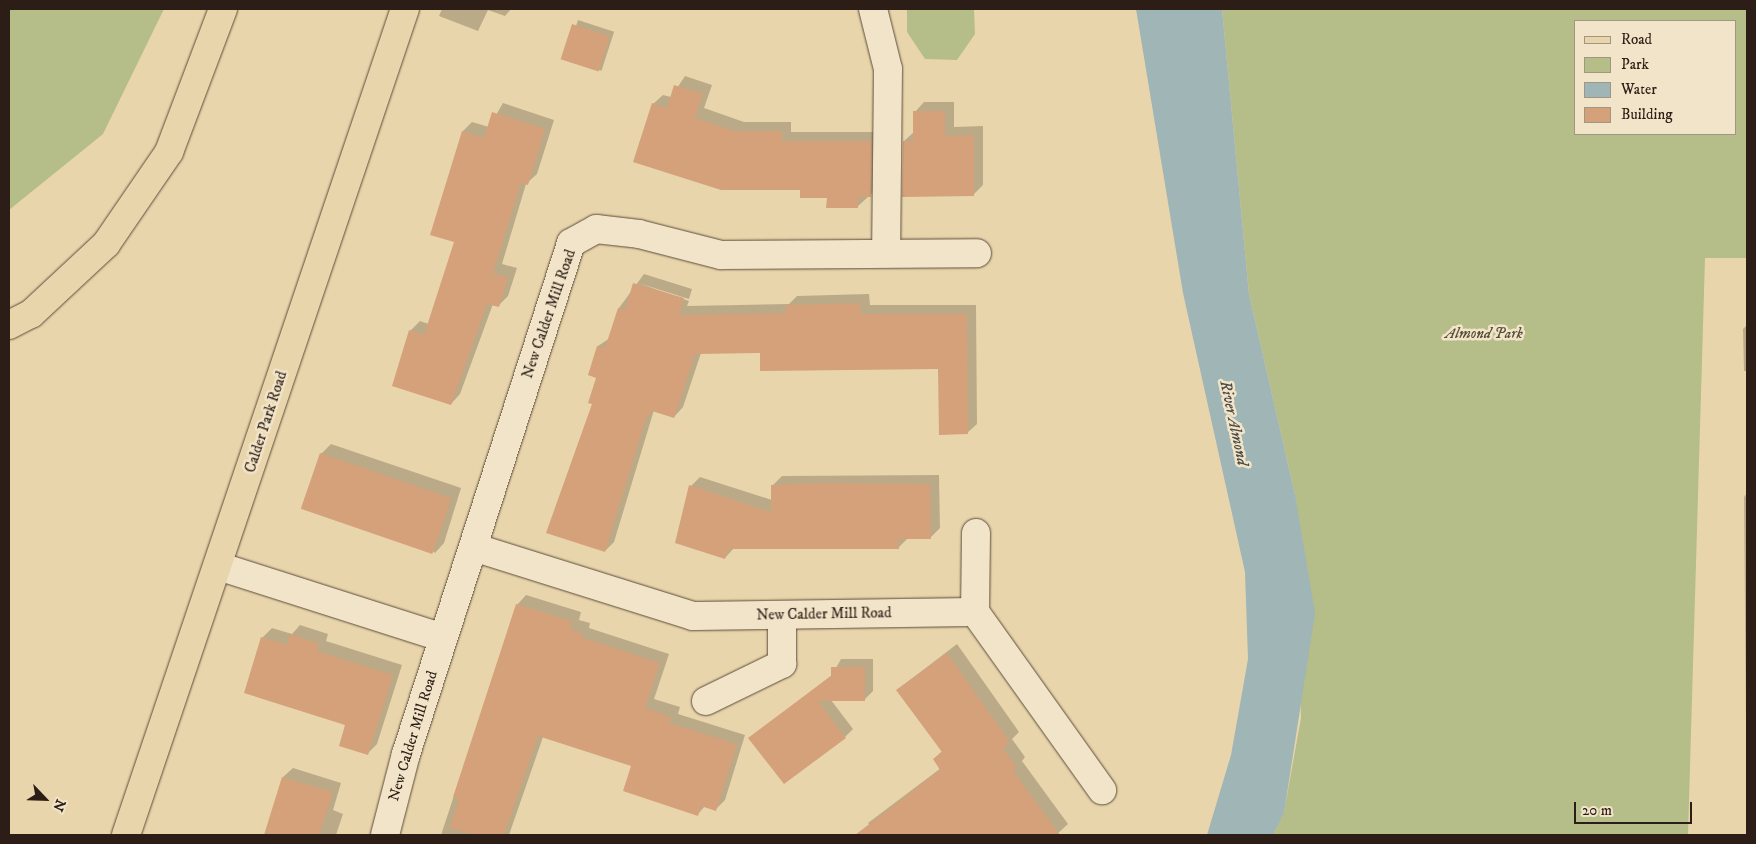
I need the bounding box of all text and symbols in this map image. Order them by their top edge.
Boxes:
legend [1574,20,1736,135]
text: Road [1621,30,1652,49]
text: Park [1621,55,1649,74]
text: Water [1621,80,1657,99]
text: Building [1621,105,1673,124]
street label: New Calder Mill Road [518,247,580,381]
park label: Almond Park [1445,325,1523,343]
street label: Calder Park Road [241,369,291,475]
water label: River Almond [1216,379,1252,467]
street label: New Calder Mill Road [756,604,892,624]
street label: New Calder Mill Road [385,669,441,803]
north arrow [20,774,70,824]
scale bar [1576,792,1694,824]
text: N [48,796,69,814]
text: 20 m [1582,801,1612,820]

